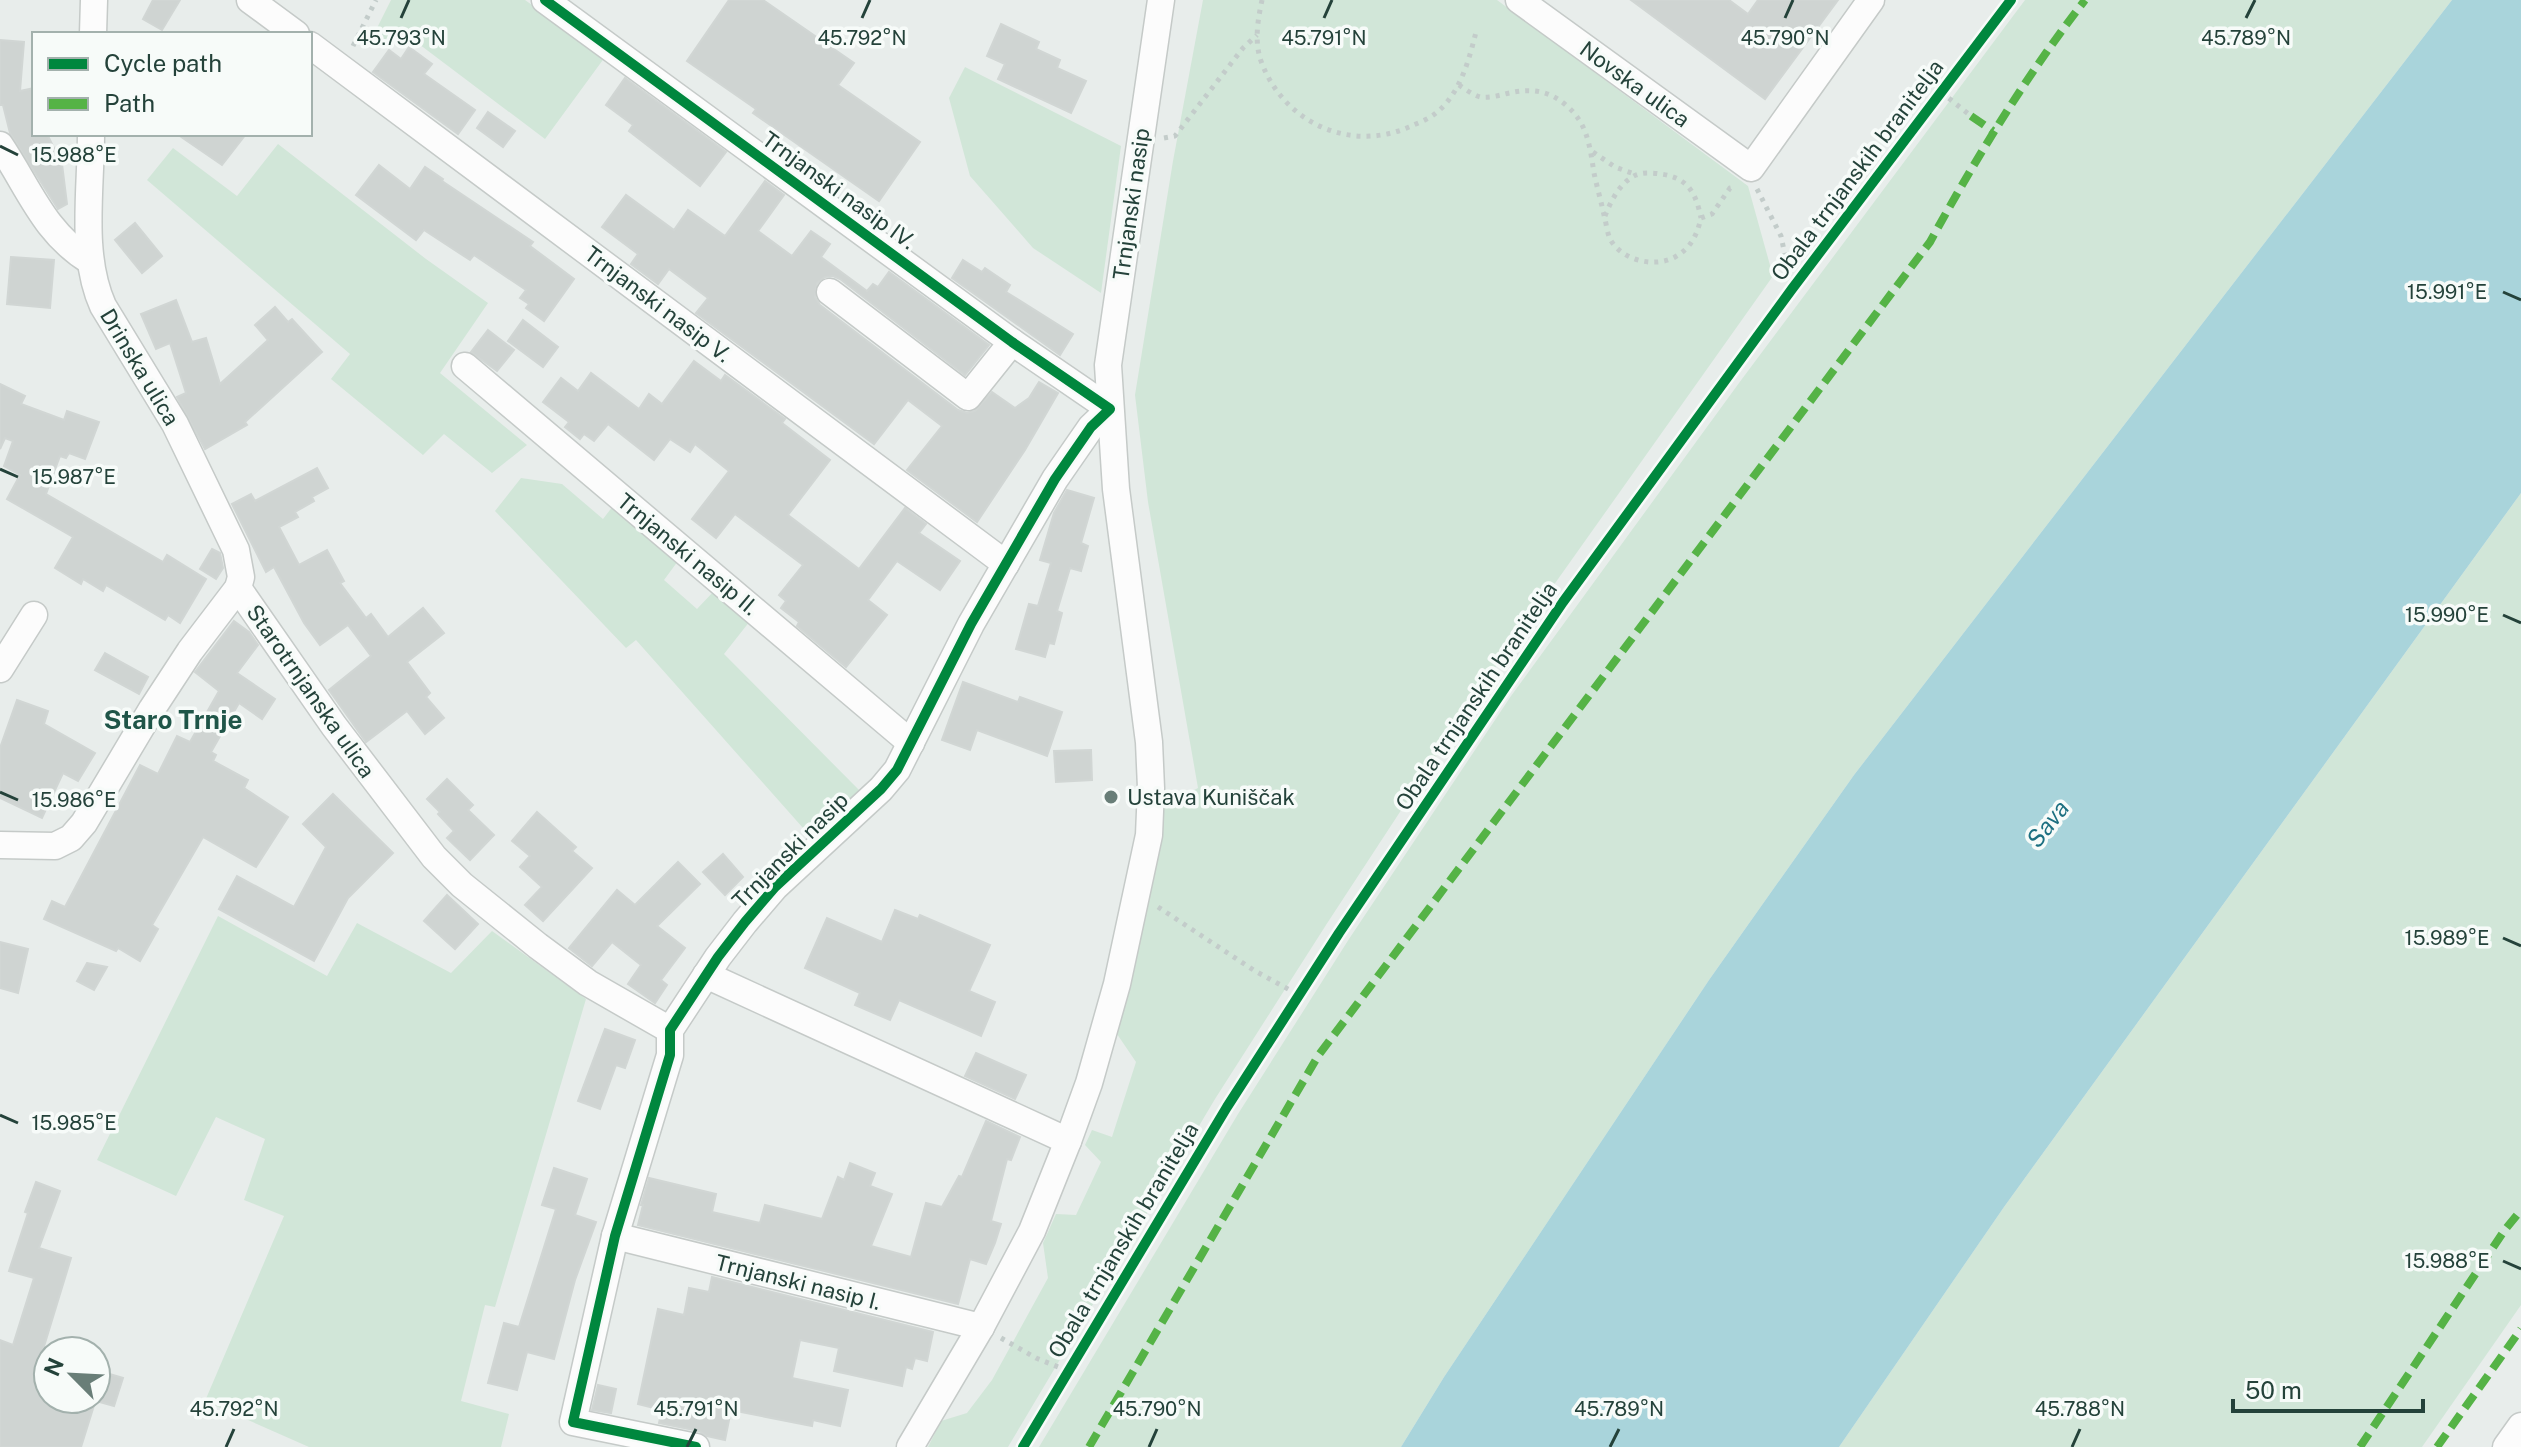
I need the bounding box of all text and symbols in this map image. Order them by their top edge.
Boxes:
text: 45.793°N [356,26,446,50]
text: 45.792°N [817,26,907,50]
text: 45.791°N [1281,26,1367,50]
text: 45.790°N [1740,26,1830,50]
text: 45.789°N [2201,26,2291,50]
legend [32,32,312,136]
street label: Novska ulica [1575,36,1695,132]
text: Cycle path [104,49,222,77]
street label: Obala trnjanskih branitelja [1765,54,1949,286]
text: Path [104,89,155,117]
street label: Trnjanski nasip IV. [757,126,921,254]
street label: Trnjanski nasip [1107,126,1155,282]
text: 15.988°E [31,143,117,167]
street label: Trnjanski nasip V. [580,241,736,367]
text: 15.991°E [2407,280,2487,304]
street label: Drinska ulica [95,304,185,430]
text: 15.987°E [32,465,116,489]
street label: Trnjanski nasip II. [612,488,764,620]
street label: Obala trnjanskih branitelja [1390,577,1562,815]
street label: Starotrnjanska ulica [241,599,381,783]
text: 15.990°E [2405,603,2489,627]
district label: Staro Trnje [104,704,242,735]
place label: Ustava Kuniščak [1127,784,1295,810]
street label: Trnjanski nasip [727,787,853,913]
text: 15.986°E [32,788,116,812]
marker: Ustava Kuniščak [1102,788,1120,806]
water label: Sava [2020,794,2074,853]
text: 15.989°E [2405,926,2489,950]
text: 15.985°E [31,1111,117,1135]
street label: Obala trnjanskih branitelja [1042,1118,1204,1362]
street label: Trnjanski nasip I. [713,1249,883,1315]
text: 15.988°E [2404,1249,2490,1273]
north arrow [32,1335,112,1415]
text: N [38,1354,69,1380]
scale bar [2233,1363,2423,1413]
text: 50 m [2245,1376,2302,1404]
text: 45.792°N [189,1397,279,1421]
text: 45.791°N [653,1397,739,1421]
text: 45.790°N [1112,1397,1202,1421]
text: 45.789°N [1574,1397,1664,1421]
text: 45.788°N [2035,1397,2125,1421]

